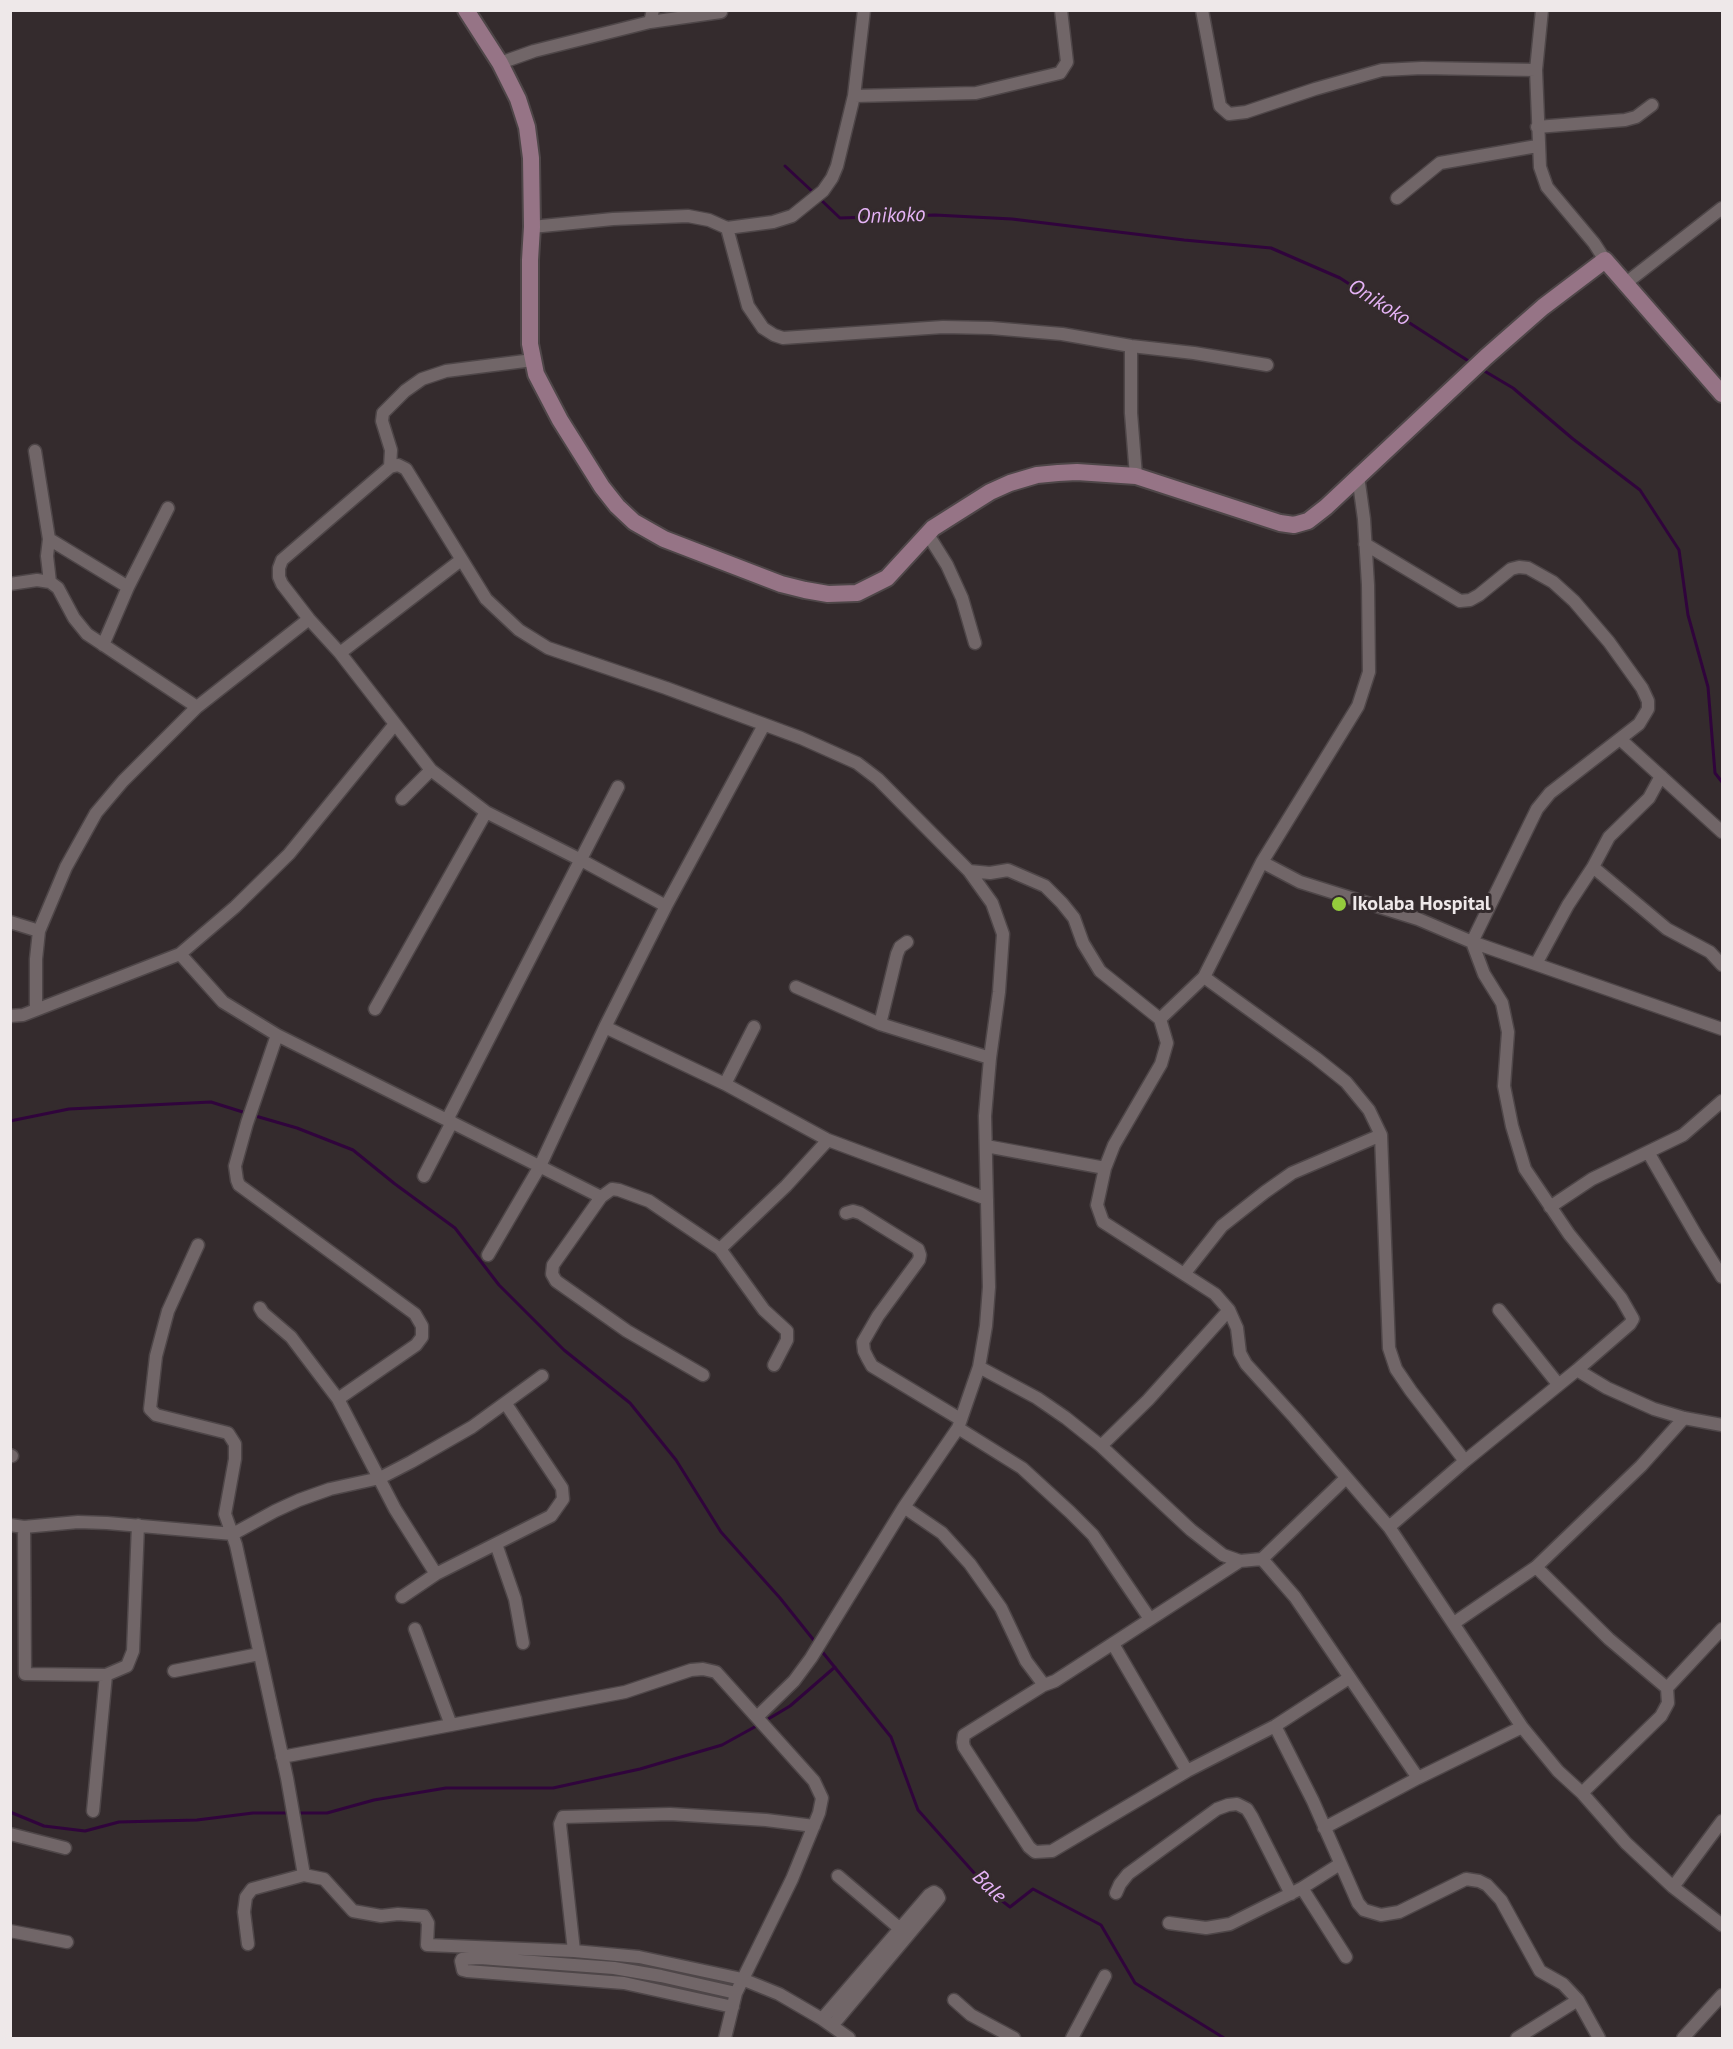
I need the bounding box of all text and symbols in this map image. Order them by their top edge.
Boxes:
water label: Onikoko [856,202,926,230]
water label: Onikoko [1343,274,1415,332]
place label: Ikolaba Hospital [1352,892,1491,916]
marker: Ikolaba Hospital [1330,895,1348,913]
water label: Bale [967,1865,1011,1909]

